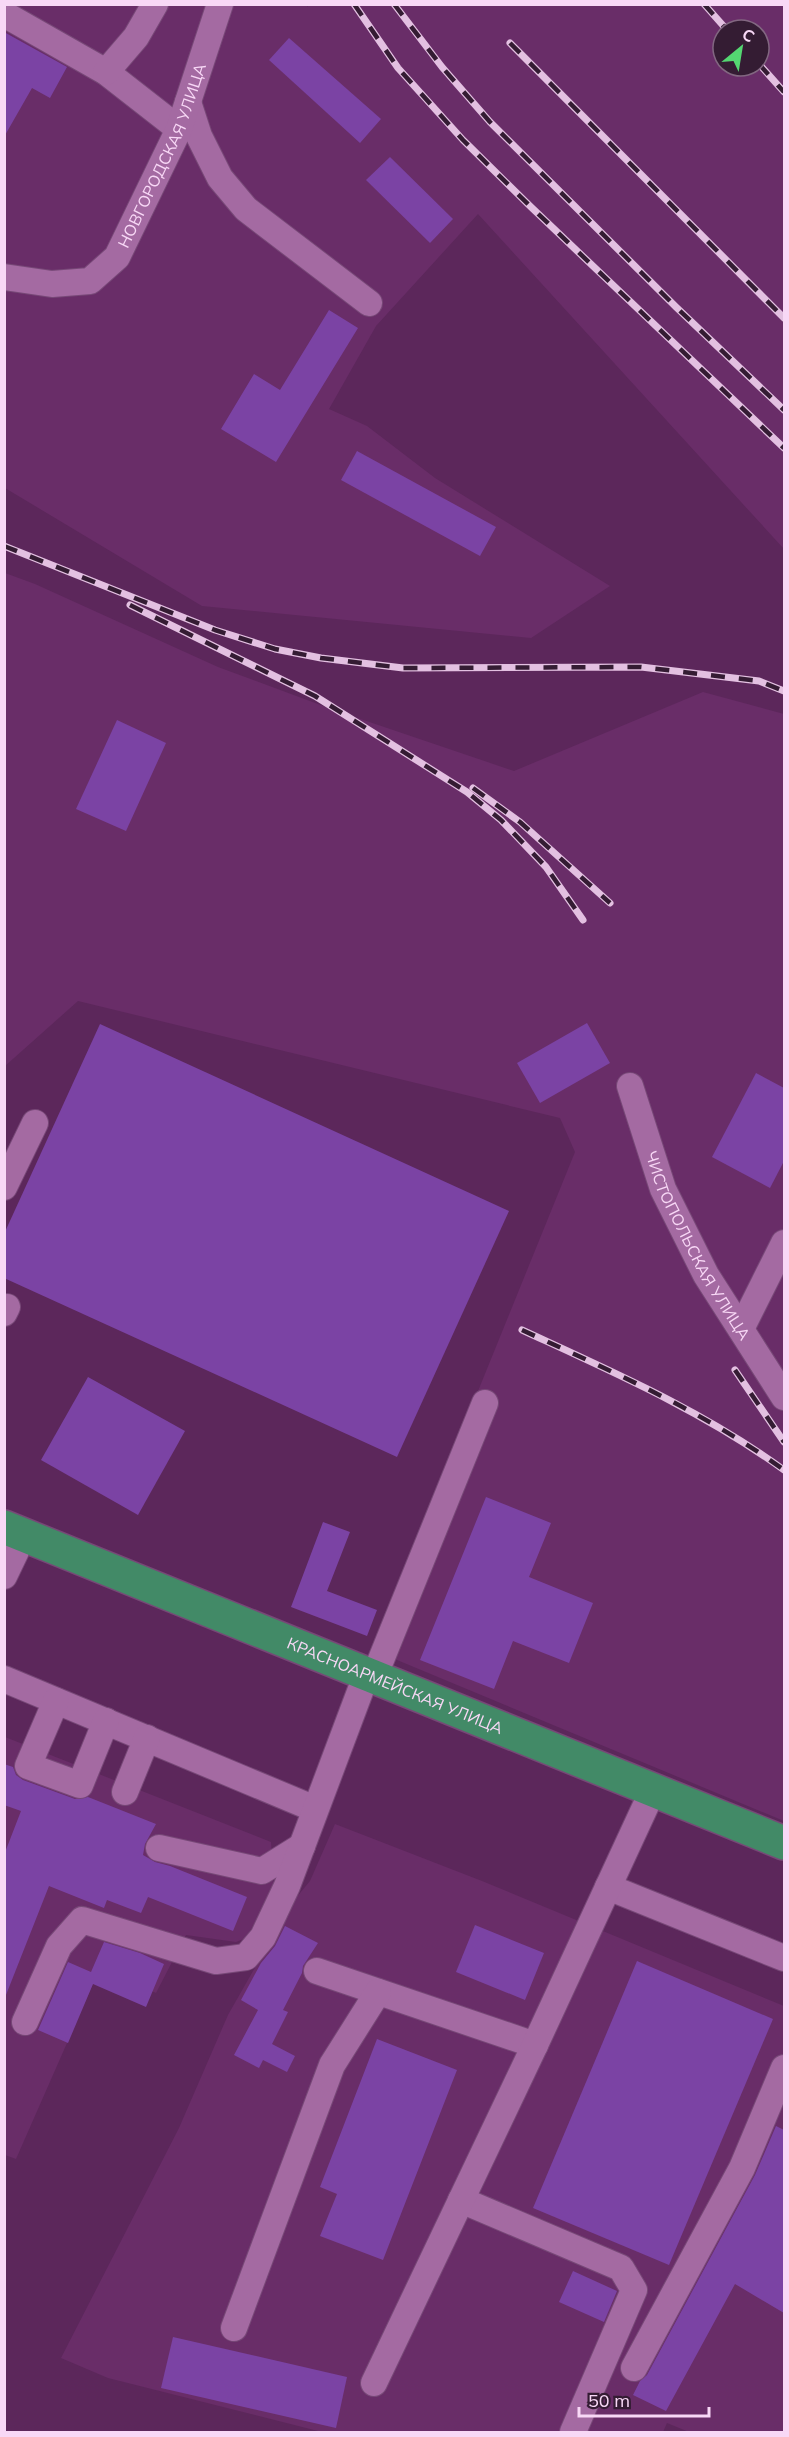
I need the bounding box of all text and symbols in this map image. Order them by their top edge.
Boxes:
north arrow [711,18,771,78]
text: С [739,24,758,46]
street label: НОВГОРОДСКАЯ УЛИЦА [113,60,210,251]
street label: ЧИСТОПОЛЬСКАЯ УЛИЦА [641,1148,755,1344]
street label: КРАСНОАРМЕЙСКАЯ УЛИЦА [284,1633,506,1738]
scale bar [579,2380,710,2418]
text: 50 m [588,2389,630,2412]

